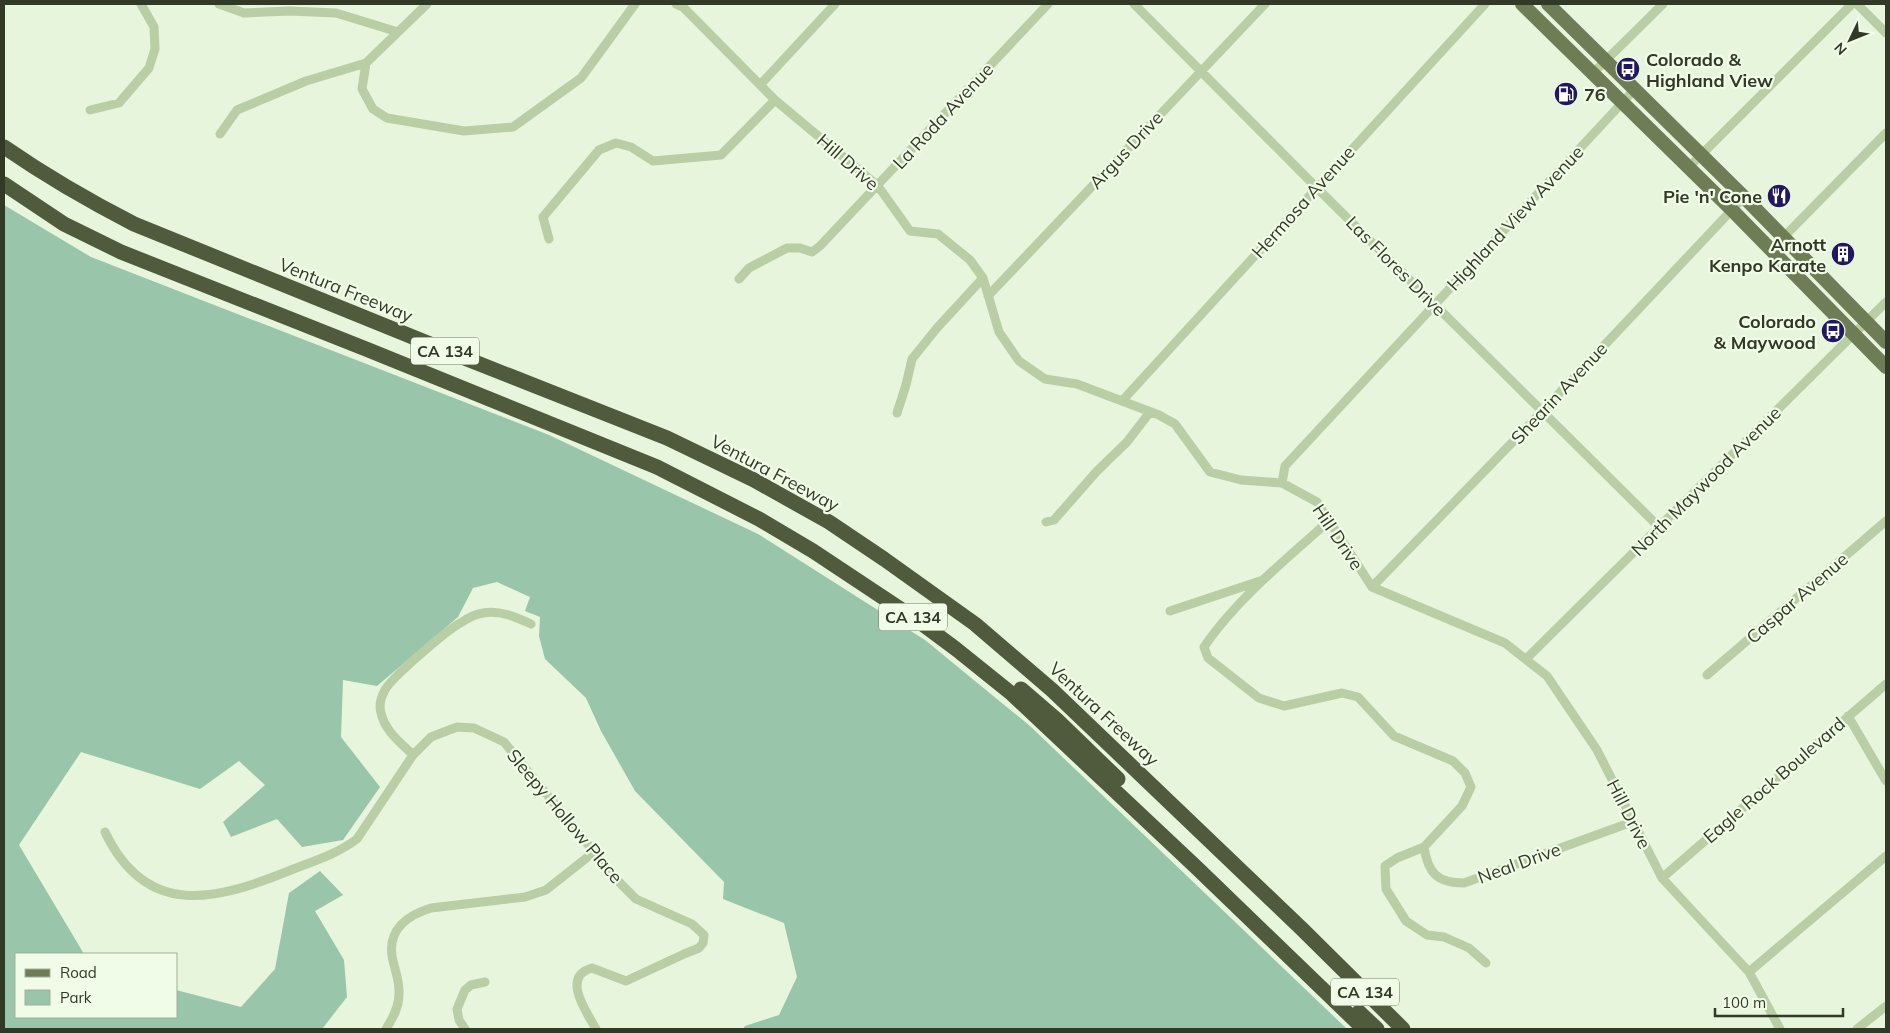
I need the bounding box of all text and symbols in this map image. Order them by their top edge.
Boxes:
north arrow [1825,15,1875,65]
text: N [1830,39,1851,59]
place label: Colorado & Highland View [1646,48,1773,92]
bus stop icon: Colorado & Highland View [1615,56,1641,82]
street label: La Roda Avenue [888,58,998,174]
fuel station icon: 76 [1553,81,1579,107]
place label: 76 [1584,83,1606,106]
street label: Argus Drive [1084,106,1168,194]
street label: Hill Drive [812,129,884,195]
street label: Hermosa Avenue [1247,141,1359,263]
street label: Highland View Avenue [1442,141,1588,295]
restaurant icon: Pie 'n' Cone [1766,183,1792,209]
place label: Pie 'n' Cone [1663,185,1762,208]
street label: Las Flores Drive [1341,211,1451,321]
place label: Arnott Kenpo Karate [1709,233,1826,277]
building icon: Arnott Kenpo Karate [1830,241,1856,267]
street label: Ventura Freeway [276,253,417,327]
place label: Colorado & Maywood [1714,310,1816,354]
bus stop icon: Colorado & Maywood [1820,318,1846,344]
street label: Shearin Avenue [1506,337,1612,449]
road number: CA 134 [411,338,479,364]
street label: North Maywood Avenue [1626,401,1786,561]
street label: Ventura Freeway [707,430,843,517]
street label: Hill Drive [1308,500,1368,574]
street label: Caspar Avenue [1741,548,1853,648]
road number: CA 134 [879,604,947,630]
street label: Ventura Freeway [1044,657,1164,771]
street label: Eagle Rock Boulevard [1698,712,1850,848]
street label: Sleepy Hollow Place [502,744,628,888]
street label: Hill Drive [1602,775,1656,853]
street label: Neal Drive [1474,837,1564,889]
legend [15,953,178,1018]
text: Road [60,963,97,982]
road number: CA 134 [1331,979,1399,1006]
scale bar [1715,986,1842,1018]
text: Park [60,988,92,1007]
text: 100 m [1722,993,1766,1012]

